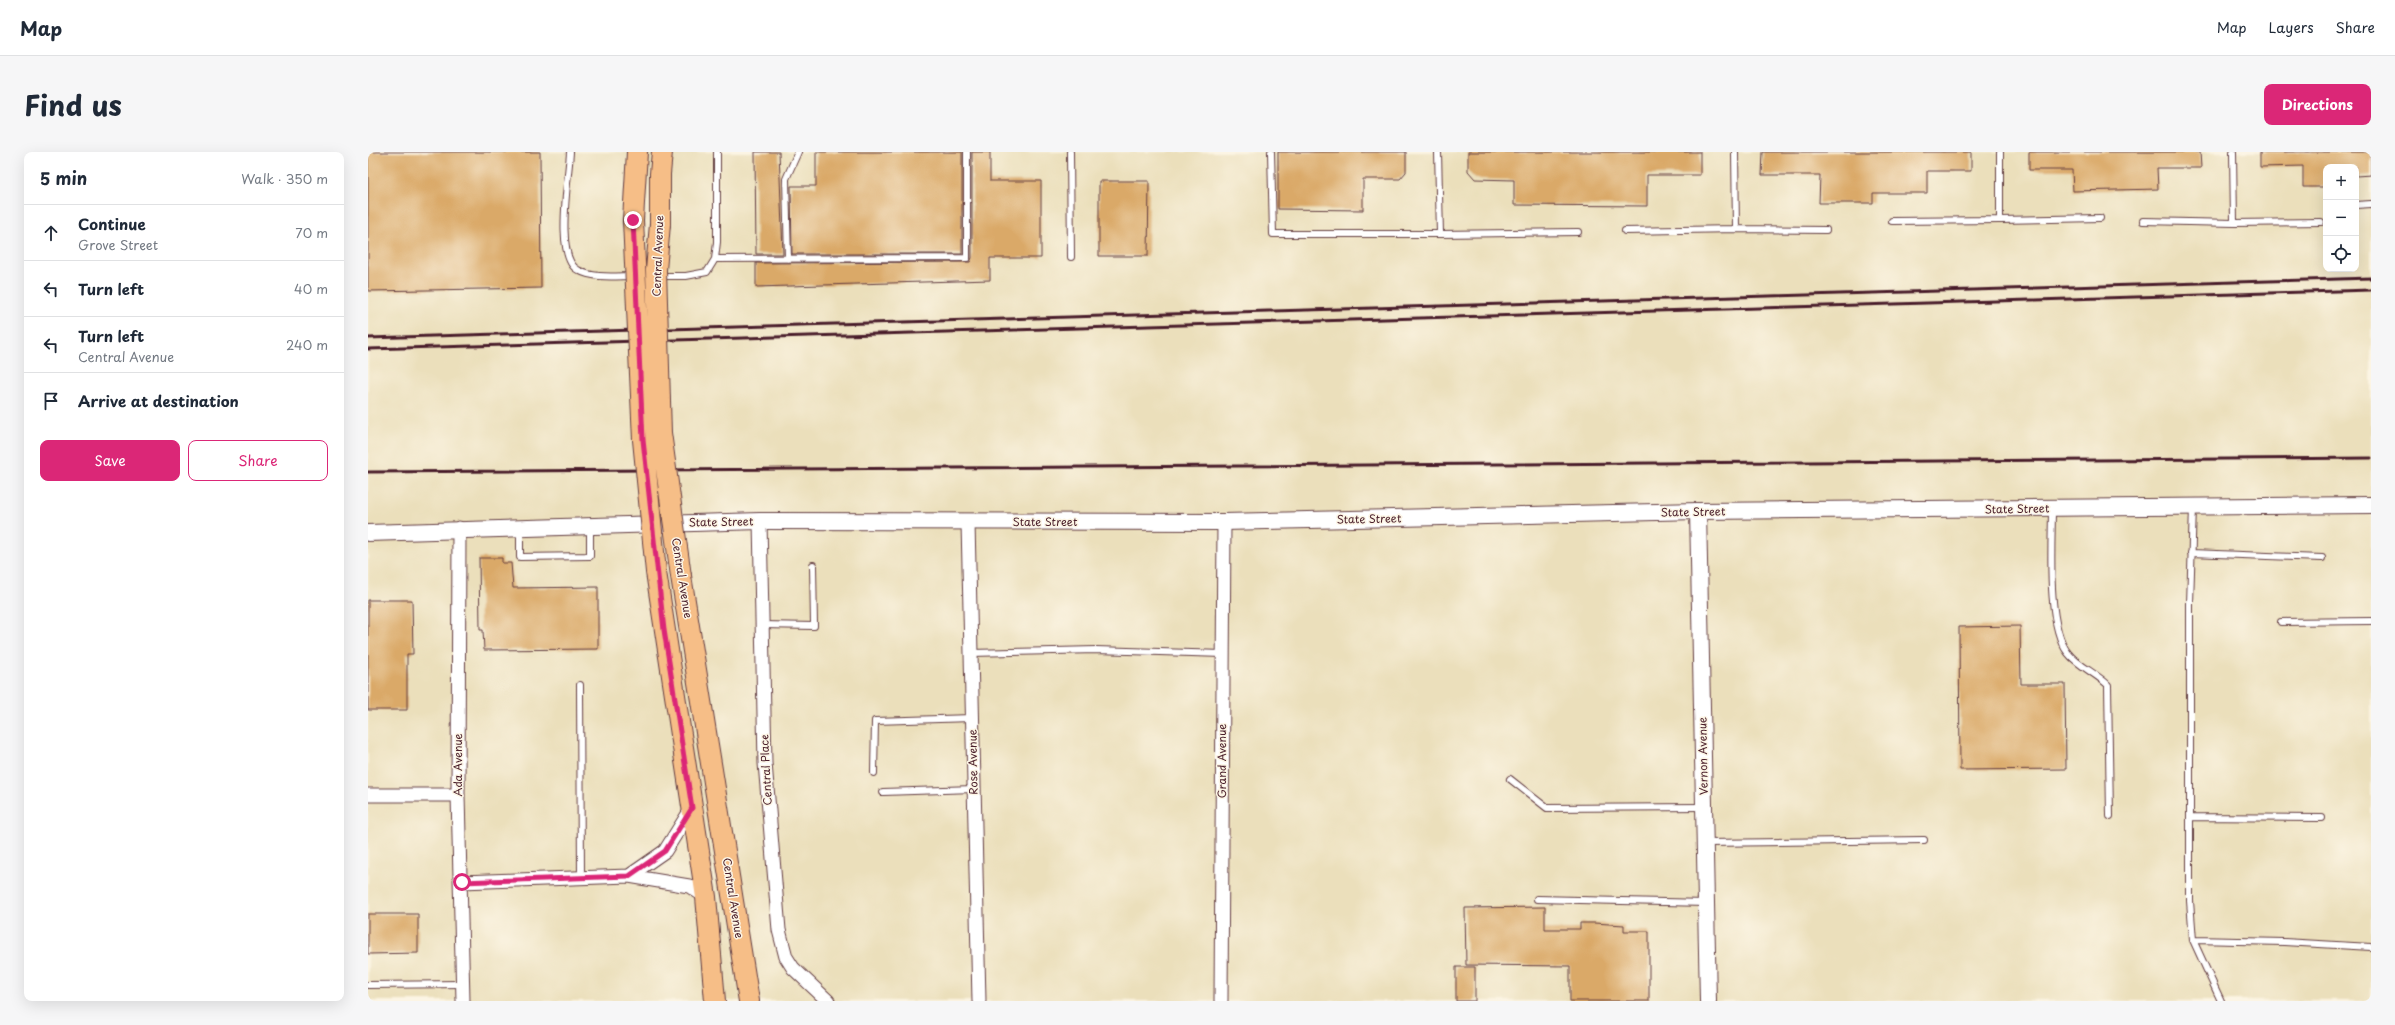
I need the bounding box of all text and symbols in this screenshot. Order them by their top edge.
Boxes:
text: Map [20,14,62,42]
text: Map [2217,17,2247,38]
text: Layers [2269,17,2314,38]
text: Share [2336,17,2375,38]
text: Find us [24,83,122,126]
button: Directions [2264,84,2371,125]
map controls [2323,164,2359,272]
button: + [2323,164,2359,200]
text: 5 min [40,165,87,191]
text: Walk · 350 m [241,169,328,188]
button: − [2323,200,2359,236]
route end [624,211,642,229]
text: Continue [78,212,146,235]
street label: Central Avenue [648,215,667,297]
icon: ahead [40,222,62,244]
text: 70 m [295,223,328,242]
text: Grove Street [78,235,158,254]
button: locate [2323,236,2359,272]
text: Turn left [78,277,144,300]
icon: left [40,278,62,300]
text: 40 m [294,279,328,298]
text: Turn left [78,324,144,347]
icon: left [40,334,62,356]
text: 240 m [286,335,328,354]
text: Central Avenue [78,347,174,366]
text: Arrive at destination [78,389,239,412]
icon: arrive [40,390,62,412]
button: Save [40,440,180,481]
button: Share [188,440,328,481]
street label: State Street [1984,499,2050,518]
street label: State Street [1660,502,1726,521]
street label: State Street [1336,509,1402,528]
street label: State Street [688,512,754,531]
street label: State Street [1013,513,1078,530]
street label: Central Avenue [668,536,697,620]
street label: Vernon Avenue [1693,717,1712,795]
street label: Grand Avenue [1213,724,1230,798]
street label: Rose Avenue [963,729,982,795]
street label: Ada Avenue [449,733,466,797]
street label: Central Place [755,734,776,806]
street label: Central Avenue [719,856,748,940]
route start [453,873,471,891]

